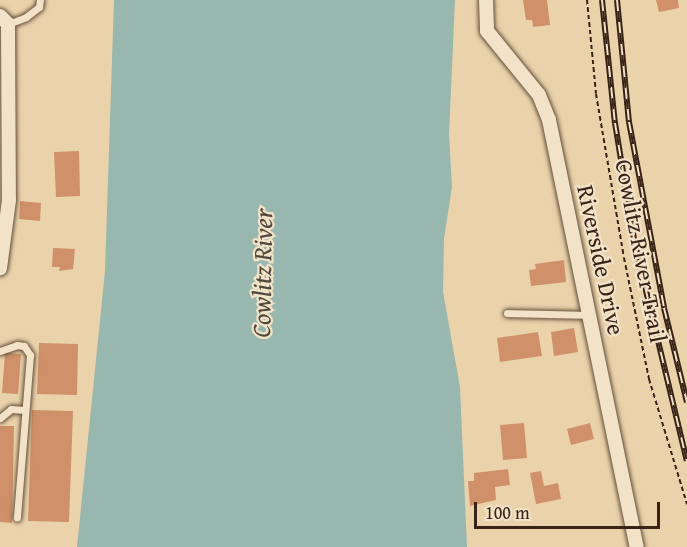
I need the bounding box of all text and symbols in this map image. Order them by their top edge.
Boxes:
street label: Cowlitz River Trail [609,157,673,345]
street label: Riverside Drive [571,182,631,338]
water label: Cowlitz River [245,208,279,338]
scale bar [477,490,663,528]
text: 100 m [485,499,530,526]

